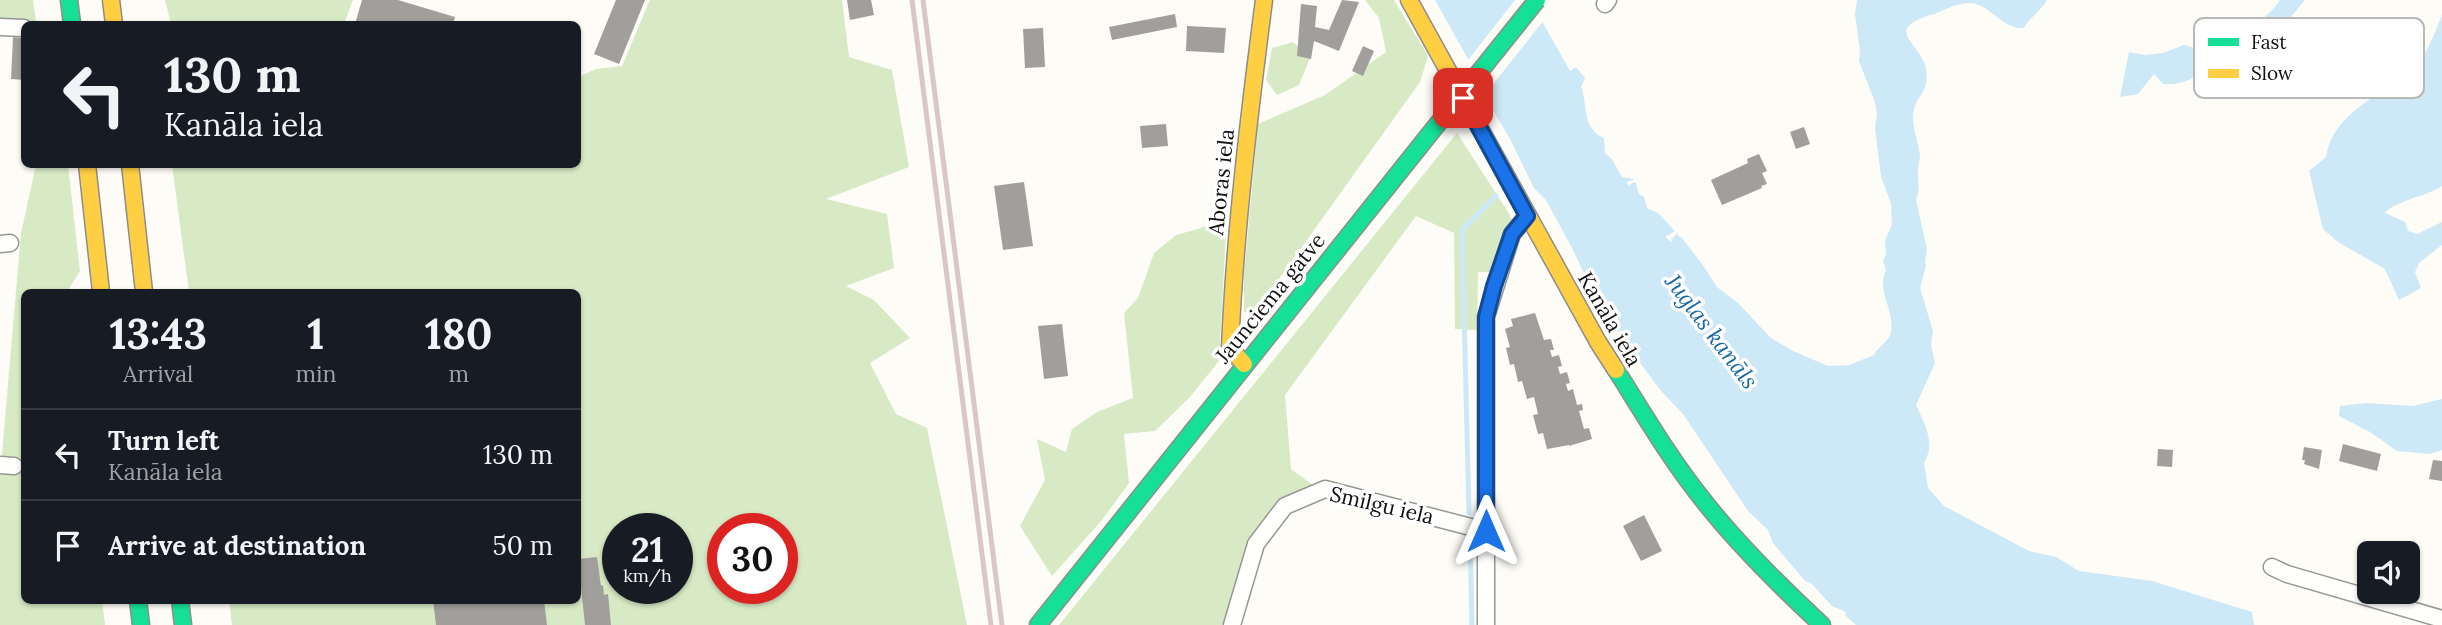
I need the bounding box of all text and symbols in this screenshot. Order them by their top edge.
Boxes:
legend [2194,18,2424,98]
text: Fast [2251,30,2287,54]
text: 130 m [164,43,300,105]
icon: left [49,49,140,140]
text: Slow [2251,61,2294,85]
pin [1433,68,1493,128]
icon: arrive [1444,79,1482,117]
text: Kanāla iela [164,104,324,145]
street label: Aboras iela [1202,127,1240,237]
street label: Jaunciema gatve [1209,227,1331,369]
street label: Kanāla iela [1572,267,1648,371]
water label: Juglas kanāls [1659,267,1765,394]
text: 13:43 [109,307,207,361]
text: 1 [307,307,324,361]
text: 180 [425,307,493,361]
text: Arrival [123,359,193,388]
text: min [295,359,336,388]
text: m [448,359,469,388]
text: Turn left [108,424,219,457]
icon: left [49,436,87,474]
text: 130 m [483,438,553,471]
text: Kanāla iela [108,457,223,486]
street label: Smilgu iela [1327,480,1437,530]
position arrow [1449,494,1523,568]
speed limit sign: 30 [707,513,798,604]
icon: arrive [49,527,87,565]
text: 21 [631,527,664,572]
text: Arrive at destination [108,529,366,562]
text: 50 m [493,529,553,562]
map controls [2357,541,2420,604]
button: sound [2357,541,2420,604]
text: km/h [623,564,672,587]

